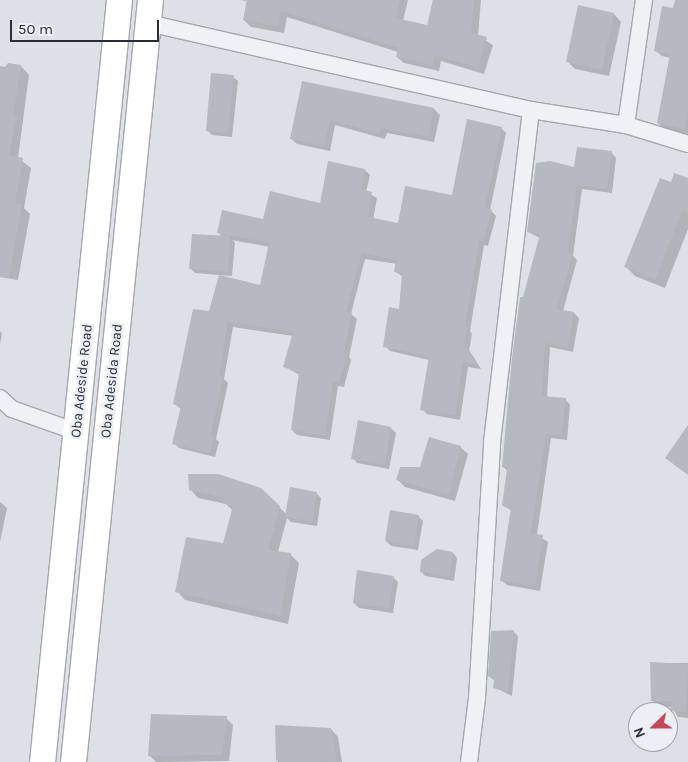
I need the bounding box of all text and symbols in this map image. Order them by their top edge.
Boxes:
scale bar [12,10,161,42]
text: 50 m [18,20,53,38]
street label: Oba Adeside Road [68,323,96,439]
street label: Oba Adesida Road [98,323,126,439]
north arrow [628,702,678,752]
text: N [630,725,649,740]

